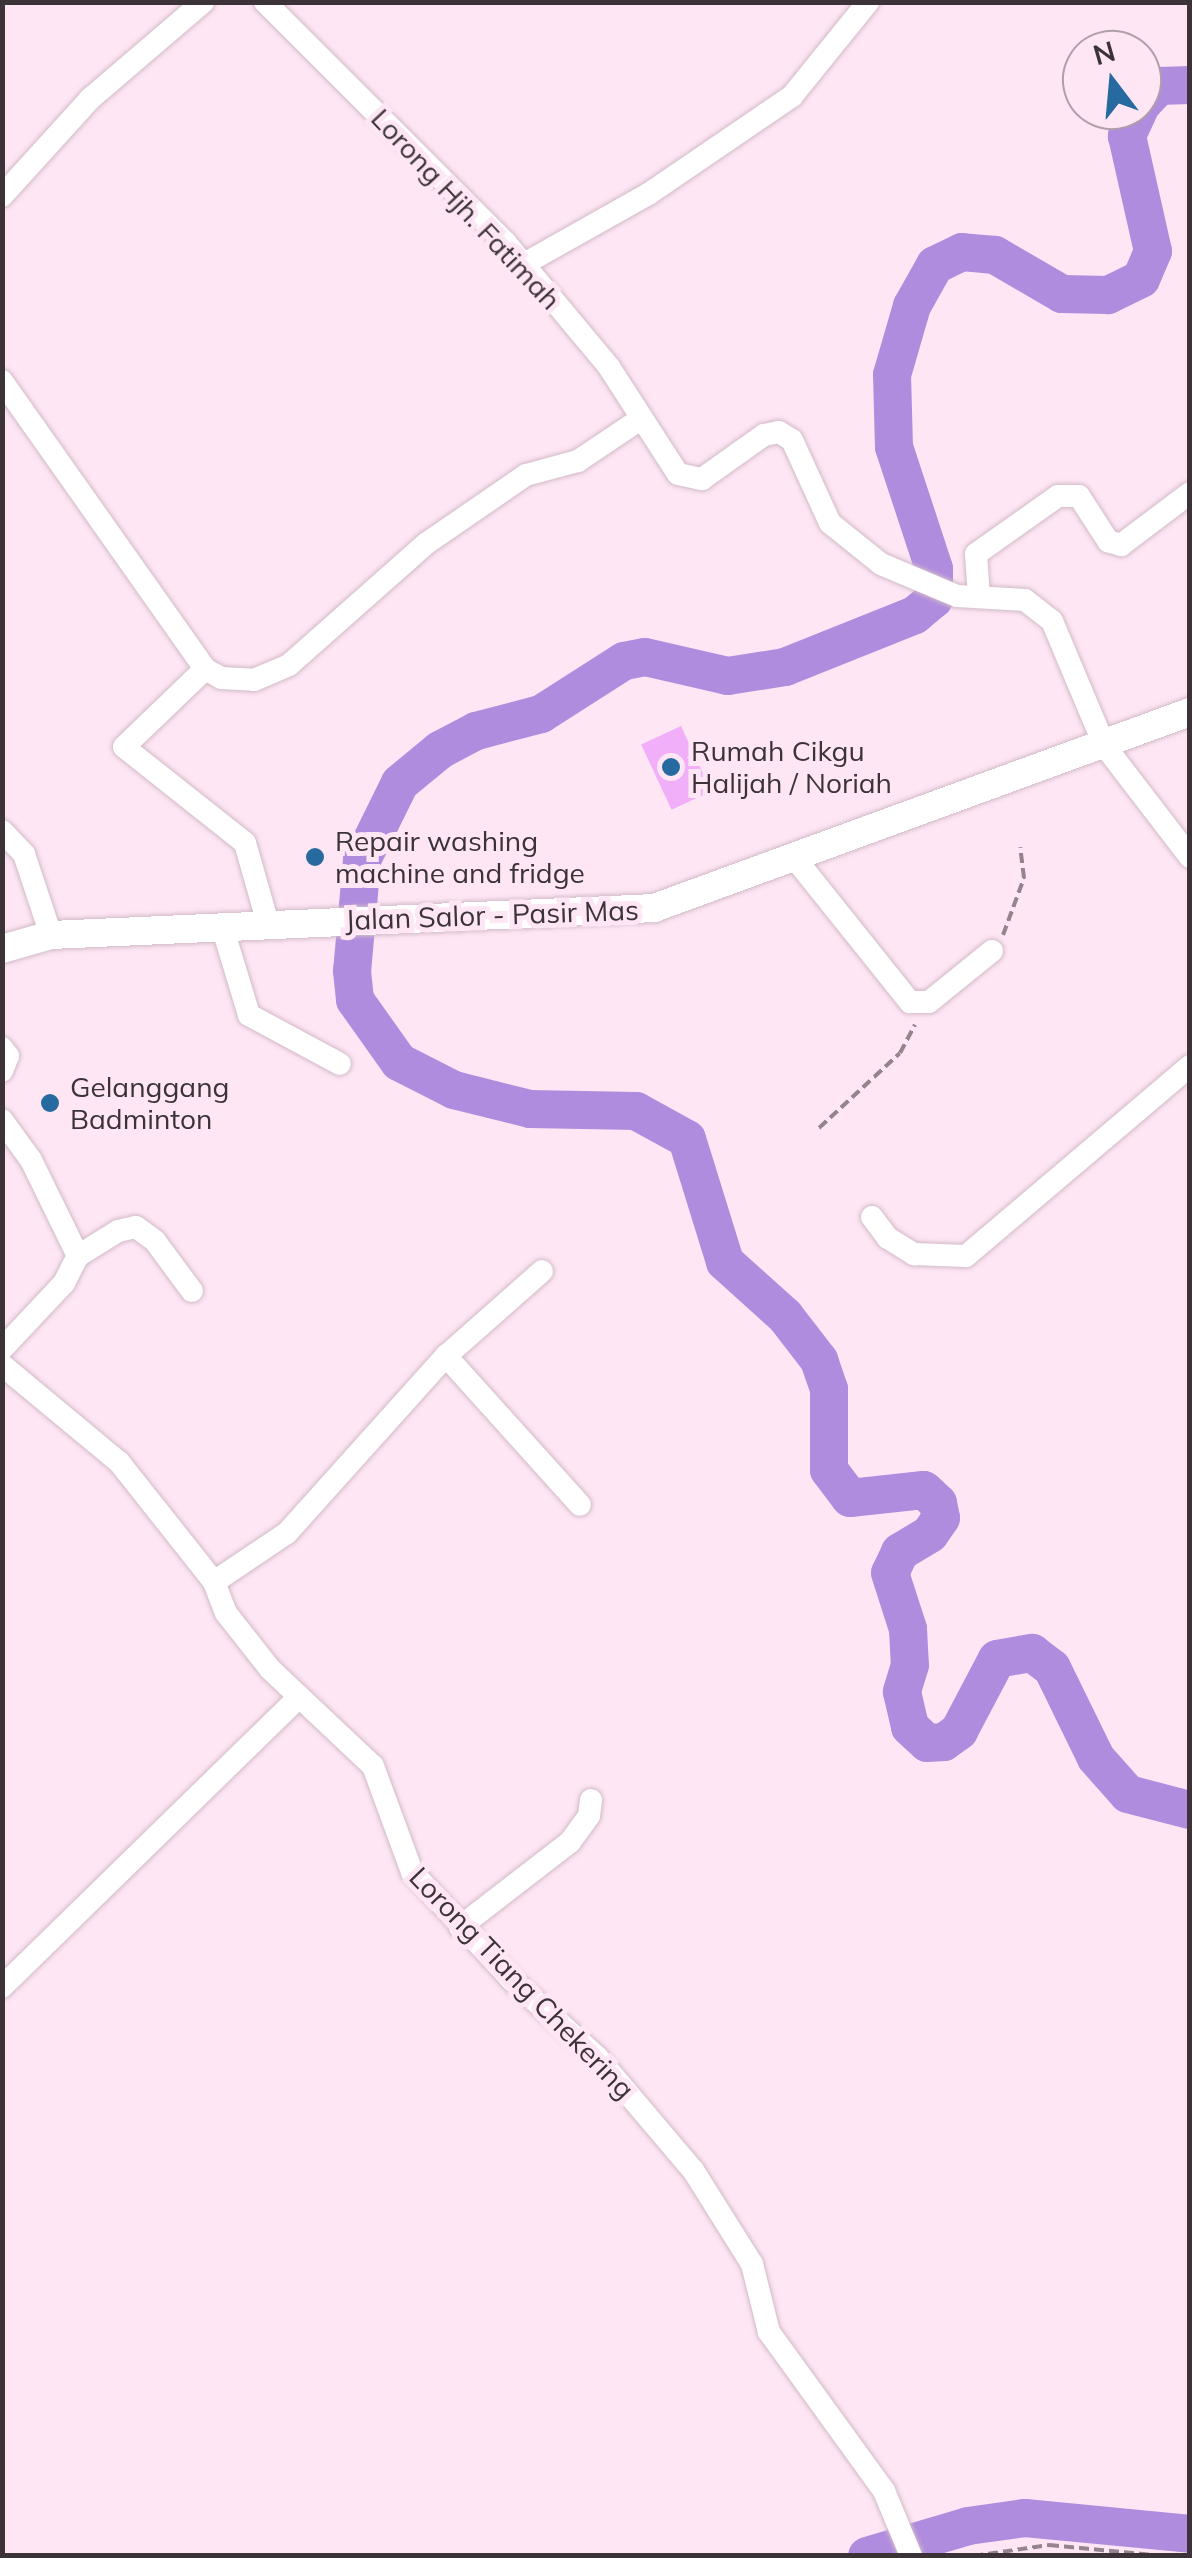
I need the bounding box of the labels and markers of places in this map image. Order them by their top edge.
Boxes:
place label: Rumah Cikgu Halijah / Noriah [691,734,892,800]
marker: Rumah Cikgu Halijah / Noriah [660,756,682,778]
place label: Repair washing machine and fridge [335,824,585,890]
marker: Repair washing machine and fridge [304,846,326,868]
place label: Gelanggang Badminton [70,1070,229,1136]
marker: Gelanggang Badminton [39,1092,61,1114]

